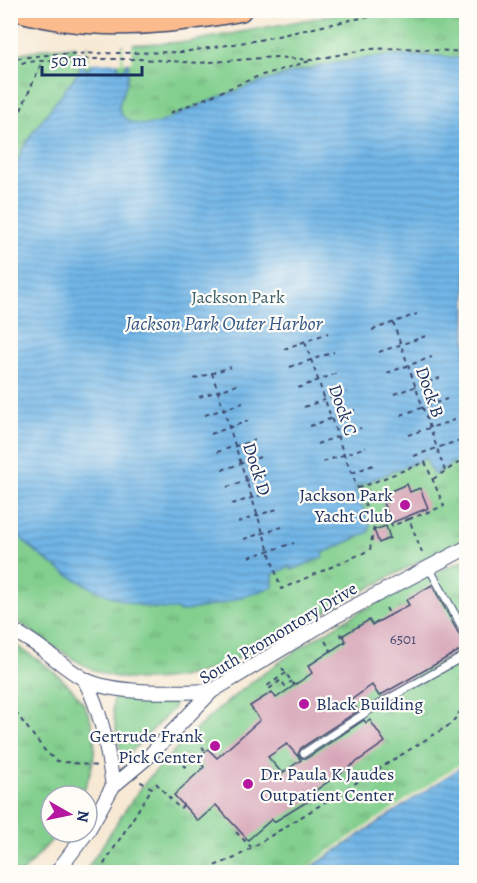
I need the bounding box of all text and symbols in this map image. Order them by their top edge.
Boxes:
scale bar [42,39,142,77]
text: 50 m [51,48,87,72]
park label: Jackson Park [191,285,285,309]
water label: Jackson Park Outer Harbor [124,310,324,337]
street label: Dock B [410,363,450,421]
street label: Dock C [323,381,363,439]
street label: Dock D [237,439,277,499]
place label: Jackson Park Yacht Club [299,483,393,528]
marker: Jackson Park Yacht Club [398,498,412,512]
street label: South Promontory Drive [195,576,361,690]
house number: 6501 [390,629,416,649]
place label: Black Building [316,692,423,716]
marker: Black Building [297,697,311,711]
place label: Gertrude Frank Pick Center [90,724,203,769]
marker: Gertrude Frank Pick Center [208,739,222,753]
place label: Dr. Paula K Jaudes Outpatient Center [260,762,394,807]
marker: Dr. Paula K Jaudes Outpatient Center [241,777,255,791]
north arrow [39,784,99,844]
text: N [71,809,95,824]

